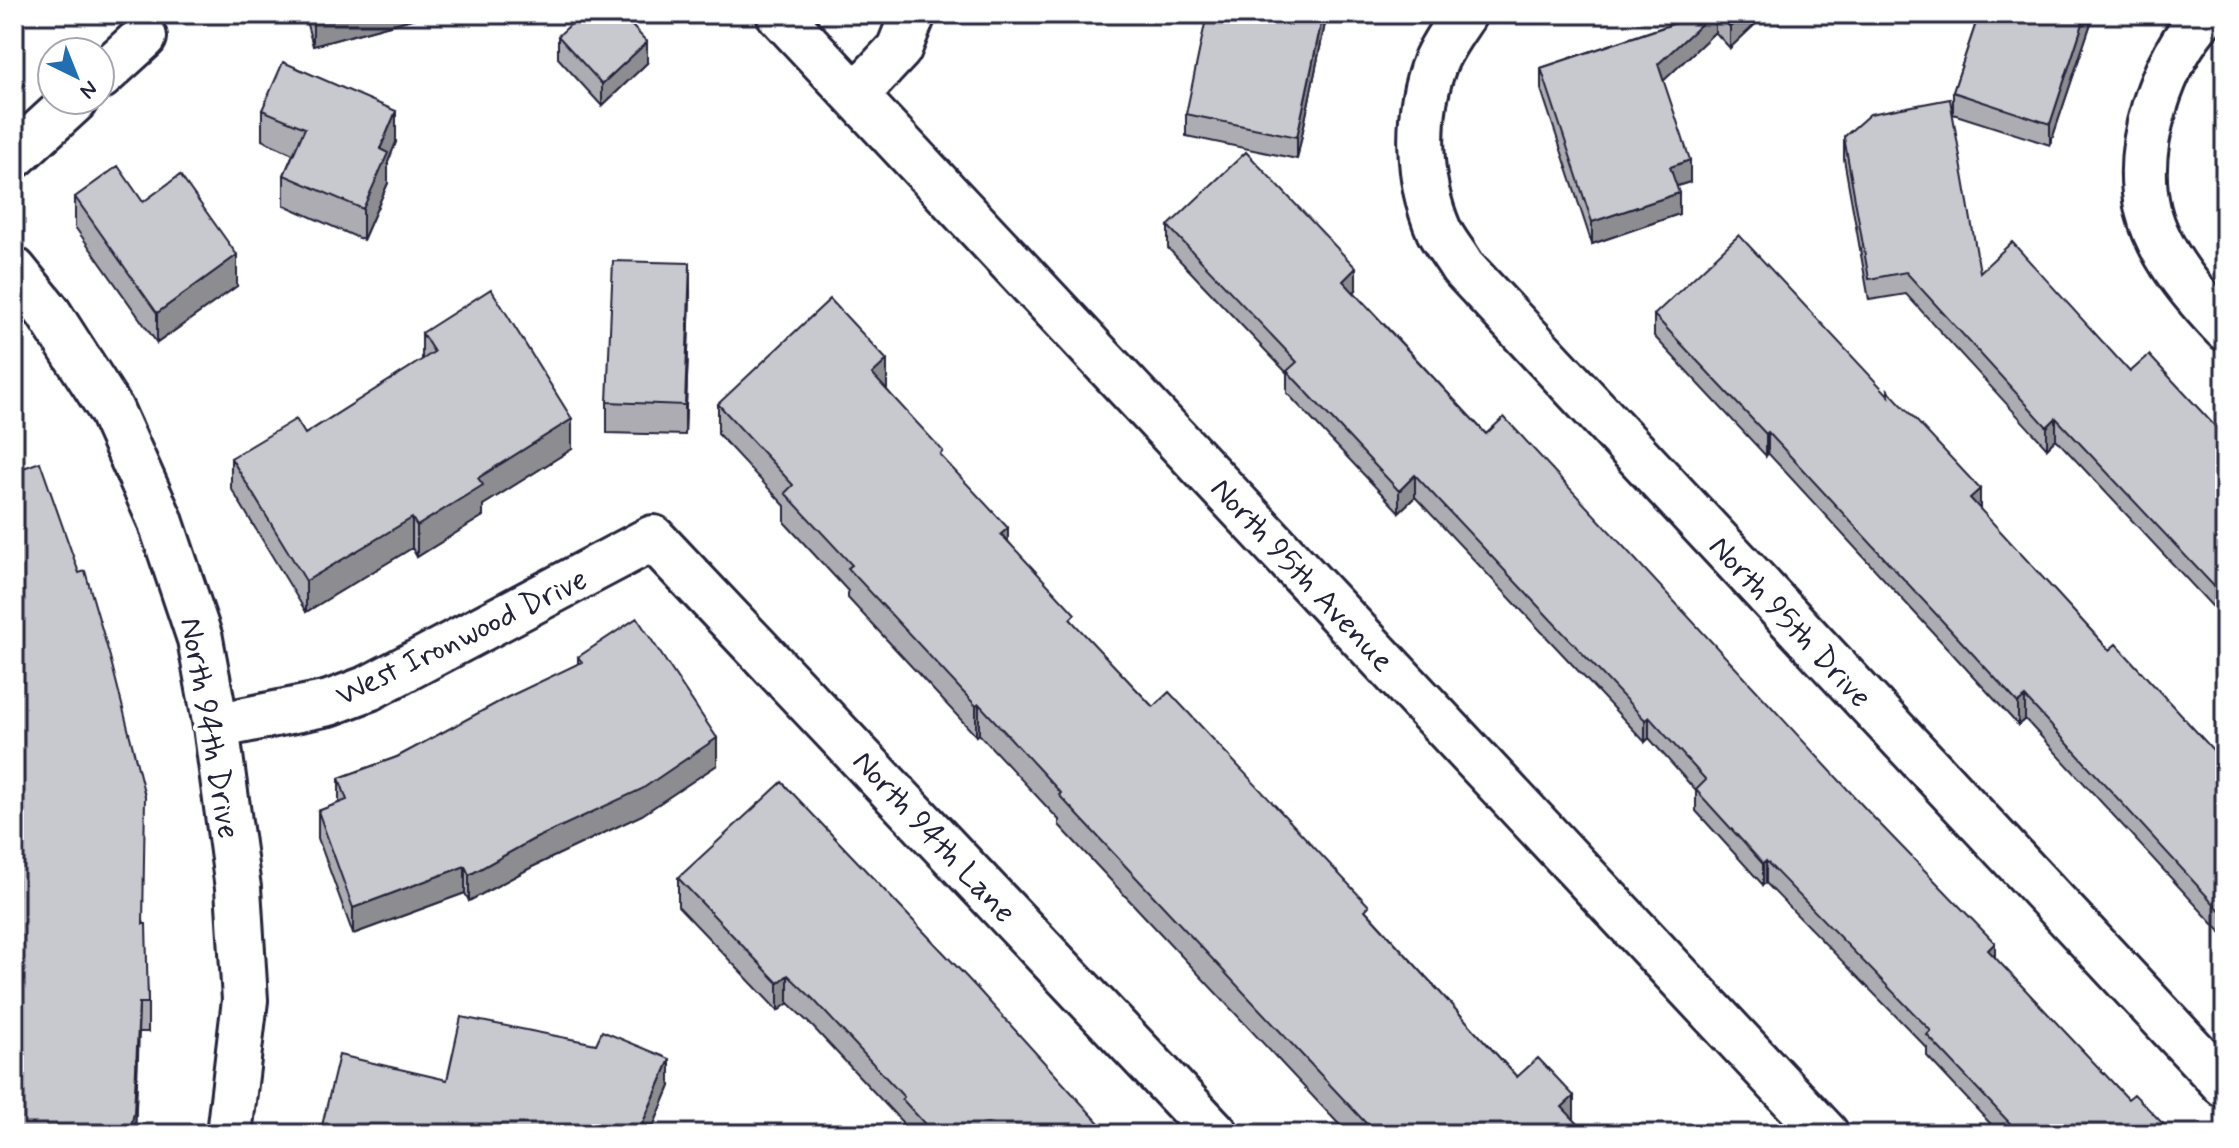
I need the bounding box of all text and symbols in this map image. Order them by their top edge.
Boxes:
north arrow [36,36,116,116]
text: N [73,74,103,104]
street label: North 95th Avenue [1200,469,1403,682]
street label: North 95th Drive [1699,527,1880,718]
street label: West Ironwood Drive [329,559,595,717]
street label: North 94th Drive [169,614,249,842]
street label: North 94th Lane [842,742,1025,933]

